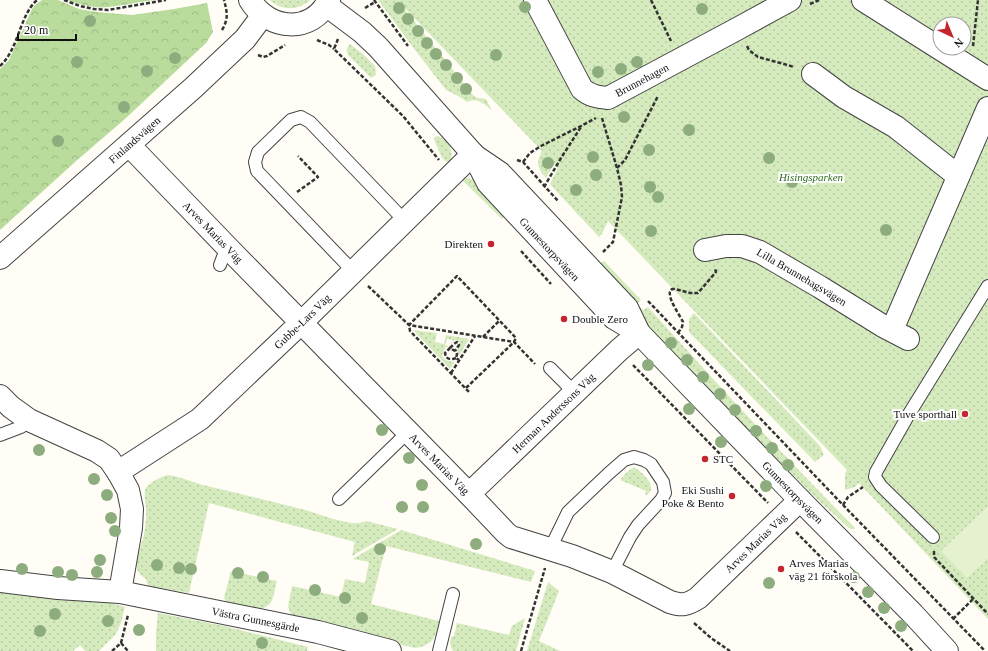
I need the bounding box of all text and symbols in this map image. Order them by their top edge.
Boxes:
scale bar [18,16,76,42]
north arrow [932,16,972,56]
text: 20 m [24,23,49,37]
text: N [952,36,966,50]
street label: Brunnehagen [613,61,671,99]
street label: Finlandsvägen [106,114,163,165]
park label: Hisingsparken [778,171,844,183]
street label: Arves Marias Väg [181,199,246,266]
street label: Gunnestorpsvägen [517,215,582,283]
place label: Direkten [445,238,483,250]
marker: Direkten [486,239,496,249]
street label: Lilla Brunnehagsvägen [755,246,849,308]
street label: Gubbe-Lars Väg [272,291,333,351]
place label: Double Zero [572,313,628,325]
marker: Double Zero [559,314,569,324]
street label: Herman Anderssons Väg [510,370,598,455]
place label: Tuve sporthall [894,408,957,420]
marker: Tuve sporthall [960,409,970,419]
street label: Arves Marias Väg [407,431,472,497]
place label: STC [713,453,733,465]
marker: STC [700,454,710,464]
street label: Gunnestorpsvägen [760,459,826,526]
place label: Eki Sushi Poke & Bento [662,484,724,509]
marker: Eki Sushi Poke & Bento [727,491,737,501]
street label: Arves Marias Väg [722,510,789,575]
place label: Arves Marias väg 21 förskola [789,557,858,582]
marker: Arves Marias väg 21 förskola [776,564,786,574]
street label: Västra Gunnesgärde [211,605,301,634]

